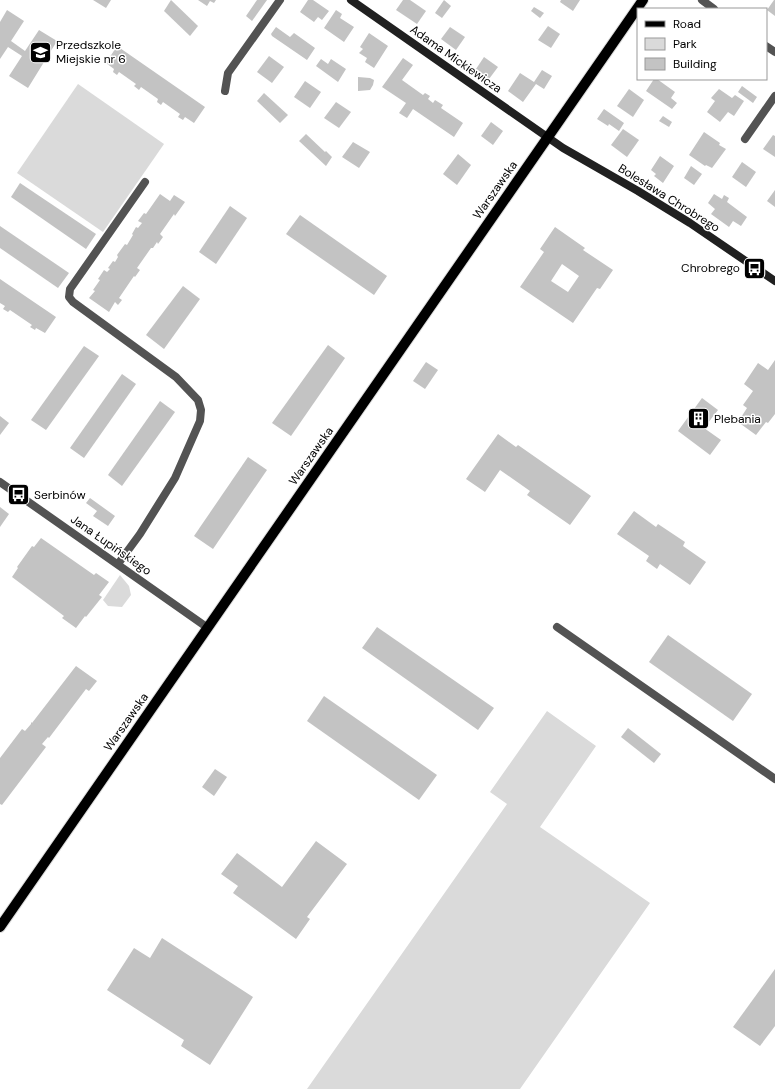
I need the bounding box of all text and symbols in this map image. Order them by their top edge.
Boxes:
legend [637,8,767,80]
text: Road [673,16,701,32]
street label: Adama Mickiewicza [407,21,505,97]
text: Park [673,36,697,52]
place label: Przedszkole Miejskie nr 6 [56,37,126,67]
school or university icon: Przedszkole Miejskie nr 6 [28,39,54,65]
text: Building [673,56,717,72]
street label: Warszawska [469,158,521,222]
street label: Bolesława Chrobrego [615,160,723,236]
bus stop icon: Chrobrego [742,255,768,281]
place label: Chrobrego [681,260,740,276]
building icon: Plebania [686,406,712,432]
place label: Plebania [714,411,761,427]
street label: Warszawska [285,424,337,488]
bus stop icon: Serbinów [5,482,31,508]
place label: Serbinów [34,487,86,503]
street label: Jana Łupińskiego [67,511,155,579]
street label: Warszawska [100,690,152,754]

